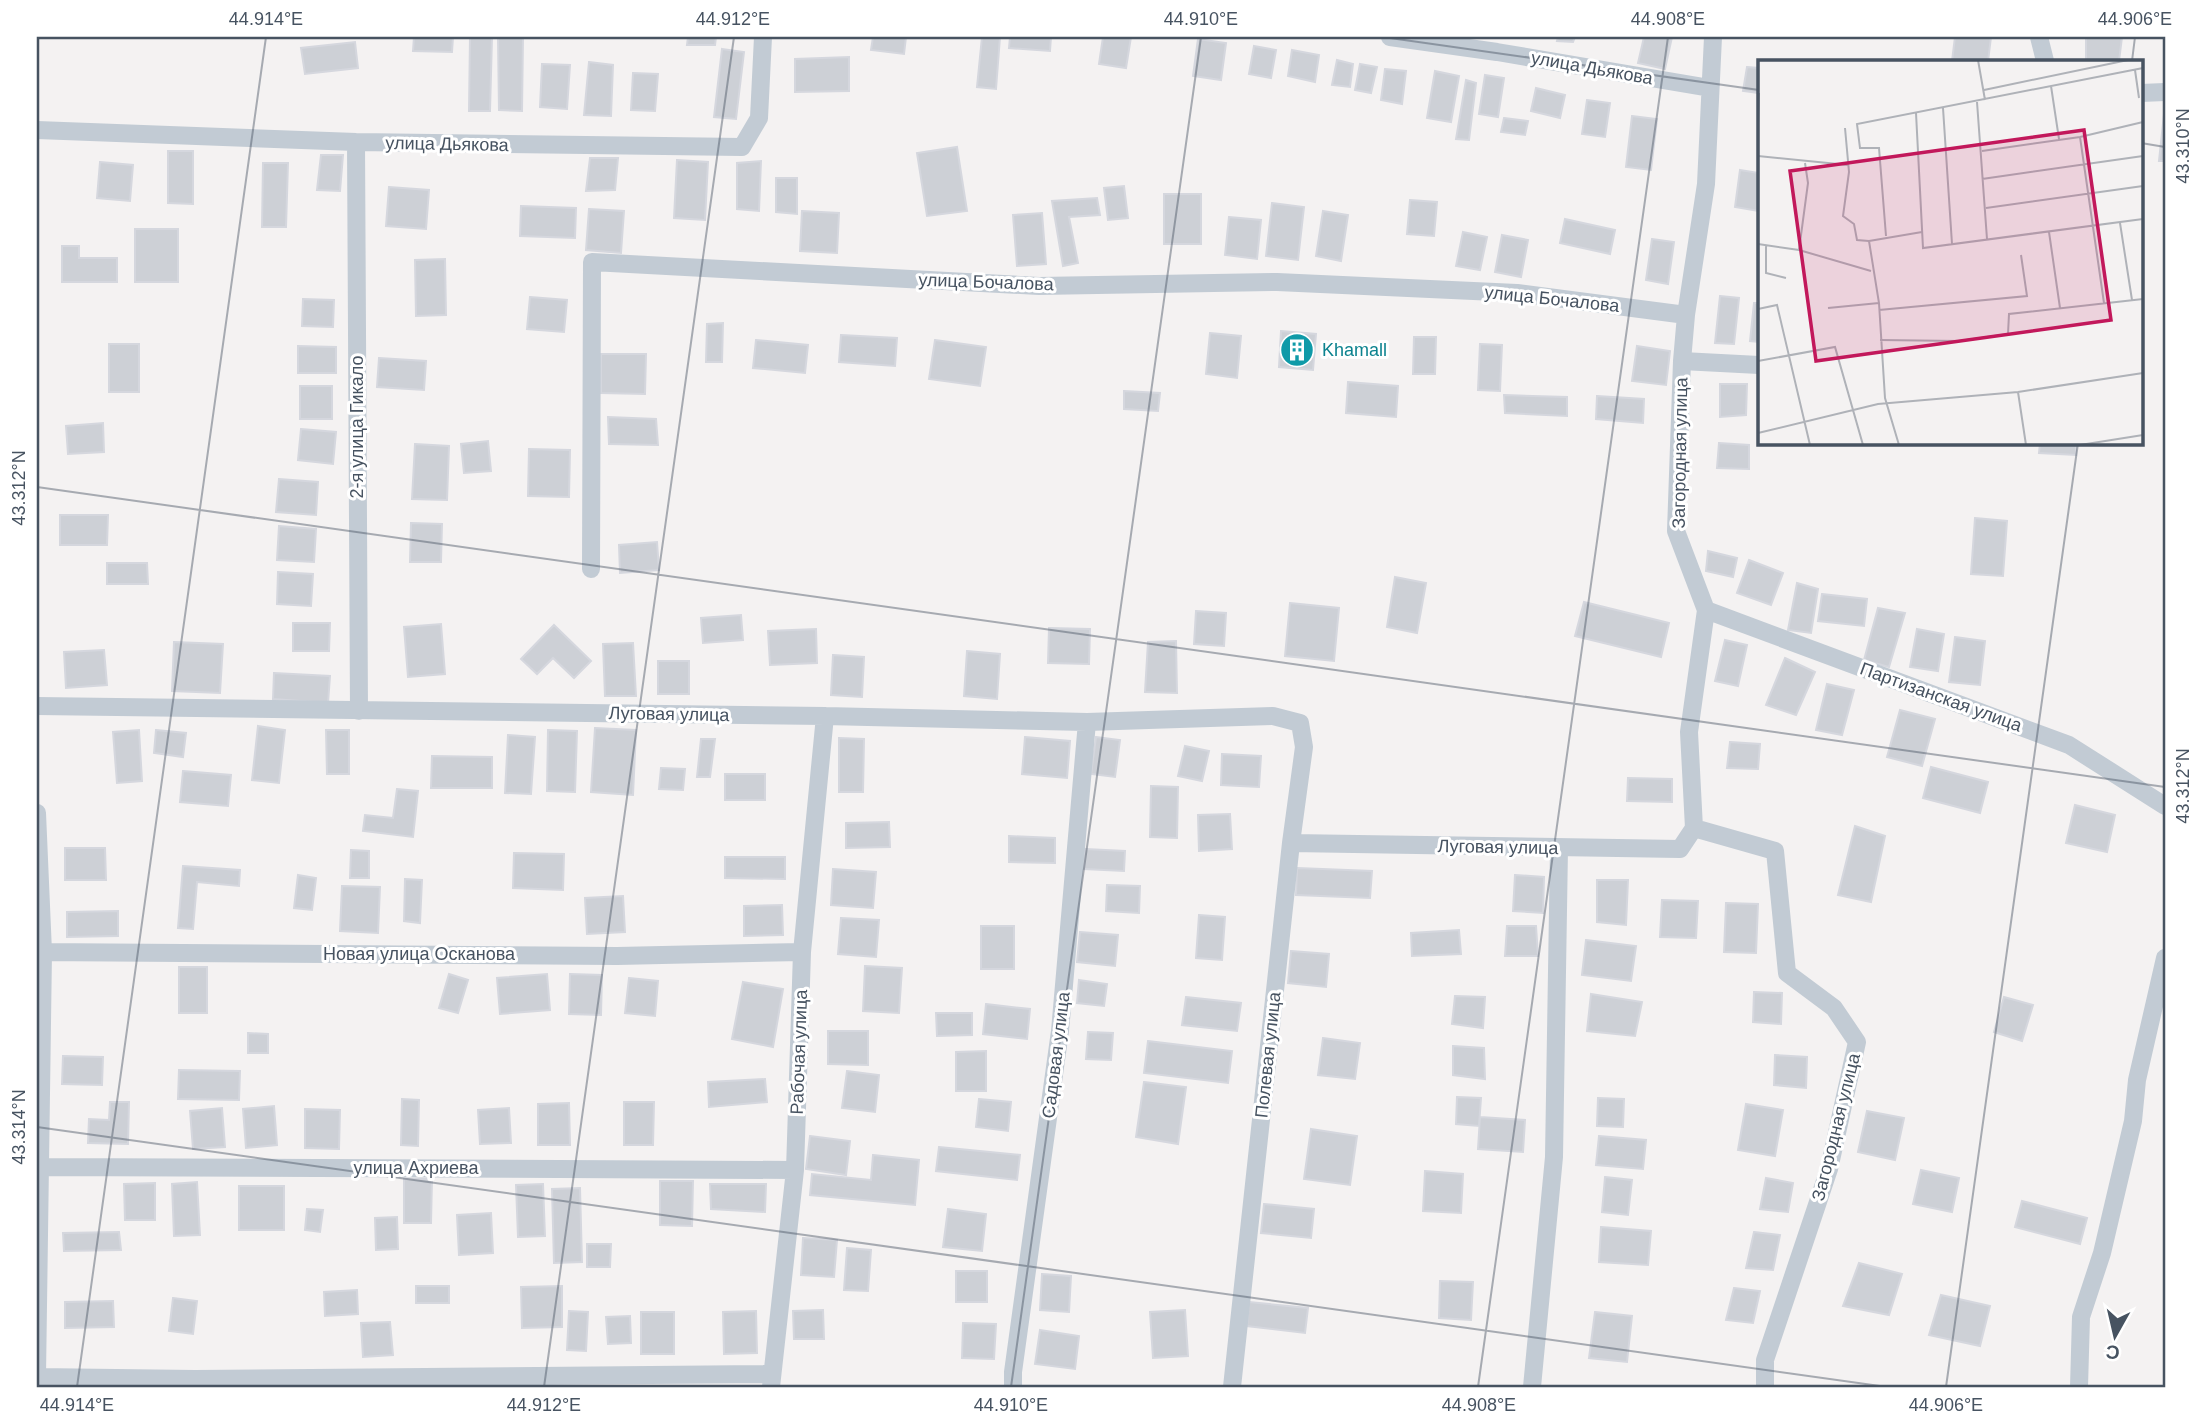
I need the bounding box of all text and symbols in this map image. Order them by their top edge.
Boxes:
text: 44.914°E [229,9,303,29]
text: 44.912°E [696,9,770,29]
text: 44.910°E [1164,9,1238,29]
text: 44.908°E [1631,9,1705,29]
text: 44.906°E [2098,9,2172,29]
street label: улица Дьякова [1530,47,1655,89]
inset map [1758,60,2142,444]
text: 43.310°N [2173,108,2193,184]
street label: улица Дьякова [385,133,510,155]
street label: улица Бочалова [918,270,1055,294]
street label: улица Бочалова [1484,282,1621,316]
building icon: Khamall [1278,331,1316,369]
place label: Khamall [1322,340,1387,360]
street label: 2-я улица Гикало [347,355,367,499]
street label: Загородная улица [1669,376,1691,529]
text: 43.312°N [9,450,29,526]
street label: Партизанская улица [1857,658,2025,736]
street label: Луговая улица [608,703,731,725]
text: 43.312°N [2173,748,2193,824]
street label: Луговая улица [1437,836,1560,858]
street label: Новая улица Осканова [323,944,516,964]
street label: Рабочая улица [787,988,811,1115]
street label: Садовая улица [1038,990,1074,1119]
street label: Полевая улица [1251,990,1285,1119]
street label: Загородная улица [1808,1050,1864,1203]
text: 43.314°N [9,1089,29,1165]
street label: улица Ахриева [354,1158,479,1178]
north arrow [2080,1302,2150,1372]
text: С [2104,1341,2121,1364]
text: 44.914°E [40,1395,114,1415]
text: 44.912°E [507,1395,581,1415]
text: 44.910°E [974,1395,1048,1415]
text: 44.908°E [1442,1395,1516,1415]
text: 44.906°E [1909,1395,1983,1415]

